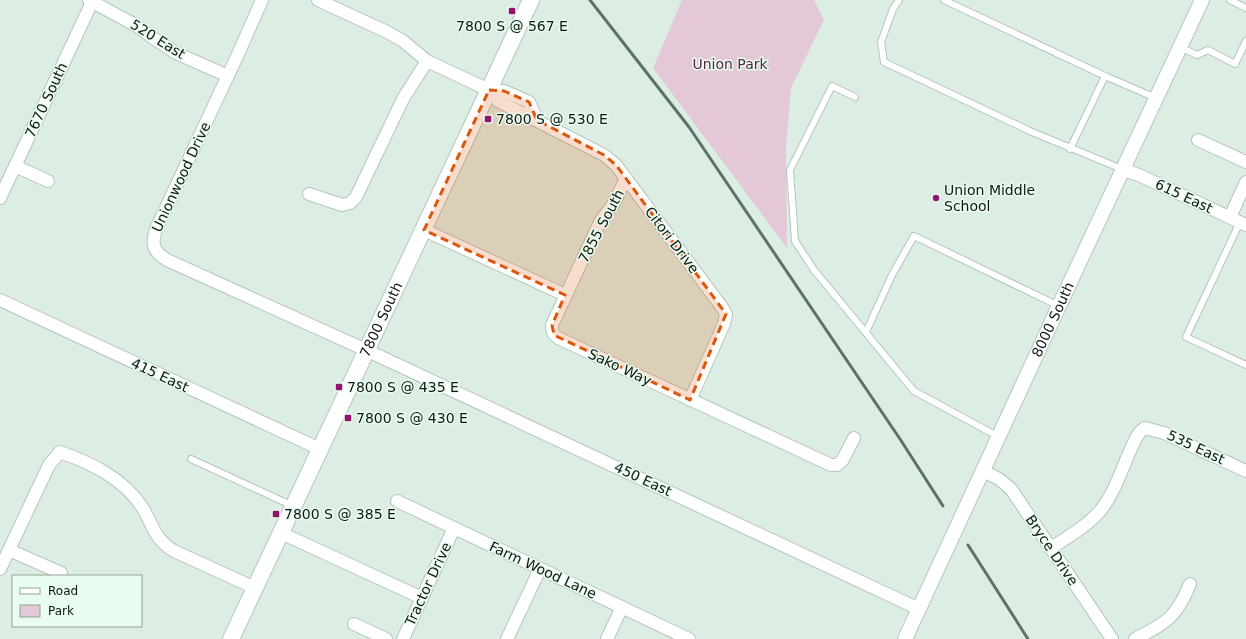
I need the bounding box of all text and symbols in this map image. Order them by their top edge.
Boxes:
marker: 7800 S @ 567 E [507,6,517,16]
street label: 520 East [128,16,189,62]
place label: 7800 S @ 567 E [456,18,568,34]
park label: Union Park [692,56,768,72]
street label: 7670 South [22,60,70,140]
place label: 7800 S @ 530 E [496,111,608,127]
marker: 7800 S @ 530 E [483,114,493,124]
street label: Unionwood Drive [148,119,214,235]
street label: 615 East [1153,176,1216,216]
place label: Union Middle School [944,182,1035,214]
street label: 7855 South [575,187,627,265]
marker: Union Middle School [931,193,941,203]
street label: Citori Drive [642,204,702,276]
street label: 7800 South [357,279,405,359]
street label: 8000 South [1029,279,1077,360]
street label: Sako Way [586,345,654,389]
street label: 415 East [129,355,192,395]
place label: 7800 S @ 435 E [347,379,459,395]
marker: 7800 S @ 435 E [334,382,344,392]
place label: 7800 S @ 430 E [356,410,468,426]
marker: 7800 S @ 430 E [343,413,353,423]
street label: 535 East [1165,427,1228,467]
street label: 450 East [612,459,675,499]
place label: 7800 S @ 385 E [284,506,396,522]
marker: 7800 S @ 385 E [271,509,281,519]
street label: Bryce Drive [1023,512,1081,588]
street label: Farm Wood Lane [487,538,599,602]
street label: Tractor Drive [401,540,454,629]
legend [12,575,142,627]
text: Road [48,584,78,598]
text: Park [48,604,74,618]

